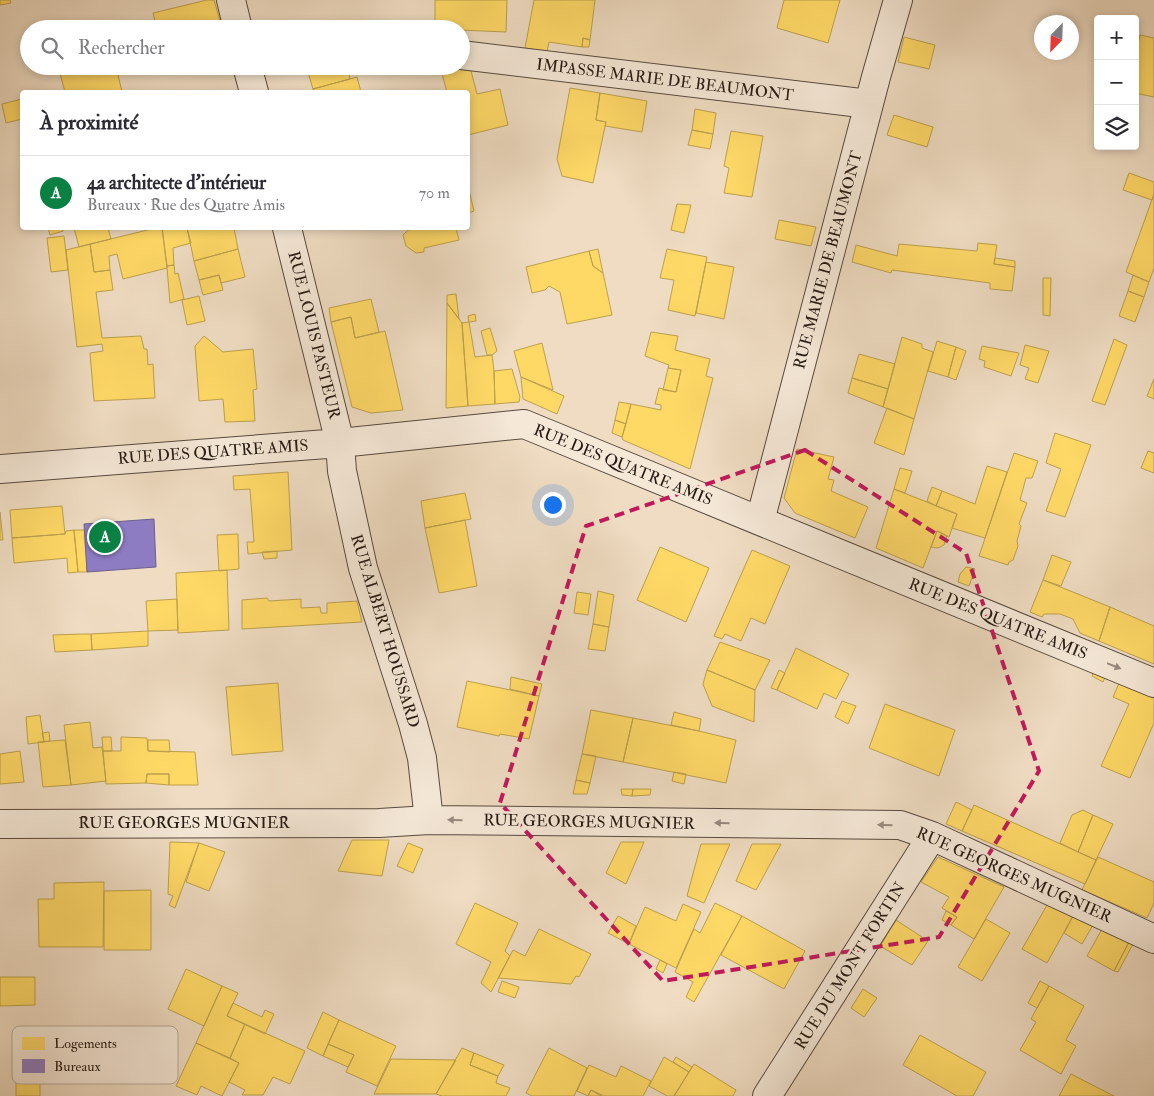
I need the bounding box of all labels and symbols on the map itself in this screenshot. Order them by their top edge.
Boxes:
north arrow [1034,15,1079,60]
street label: IMPASSE MARIE DE BEAUMONT [535,54,795,106]
street label: RUE MARIE DE BEAUMONT [789,149,867,371]
street label: RUE LOUIS PASTEUR [283,249,345,421]
street label: RUE DES QUATRE AMIS [531,420,715,510]
street label: RUE DES QUATRE AMIS [117,435,309,469]
your location [540,492,566,518]
pin: A [89,518,121,556]
street label: RUE ALBERT HOUSSARD [346,532,424,730]
street label: RUE DES QUATRE AMIS [906,574,1090,664]
one-way arrow [1107,662,1122,670]
street label: RUE GEORGES MUGNIER [483,810,695,834]
street label: RUE GEORGES MUGNIER [78,813,290,833]
one-way arrow [447,816,463,824]
one-way arrow [714,819,730,827]
one-way arrow [877,821,893,829]
street label: RUE GEORGES MUGNIER [913,823,1115,927]
street label: RUE DU MONT FORTIN [790,878,910,1053]
legend [12,1026,178,1084]
text: Logements [54,1035,117,1052]
text: Bureaux [54,1058,101,1075]

